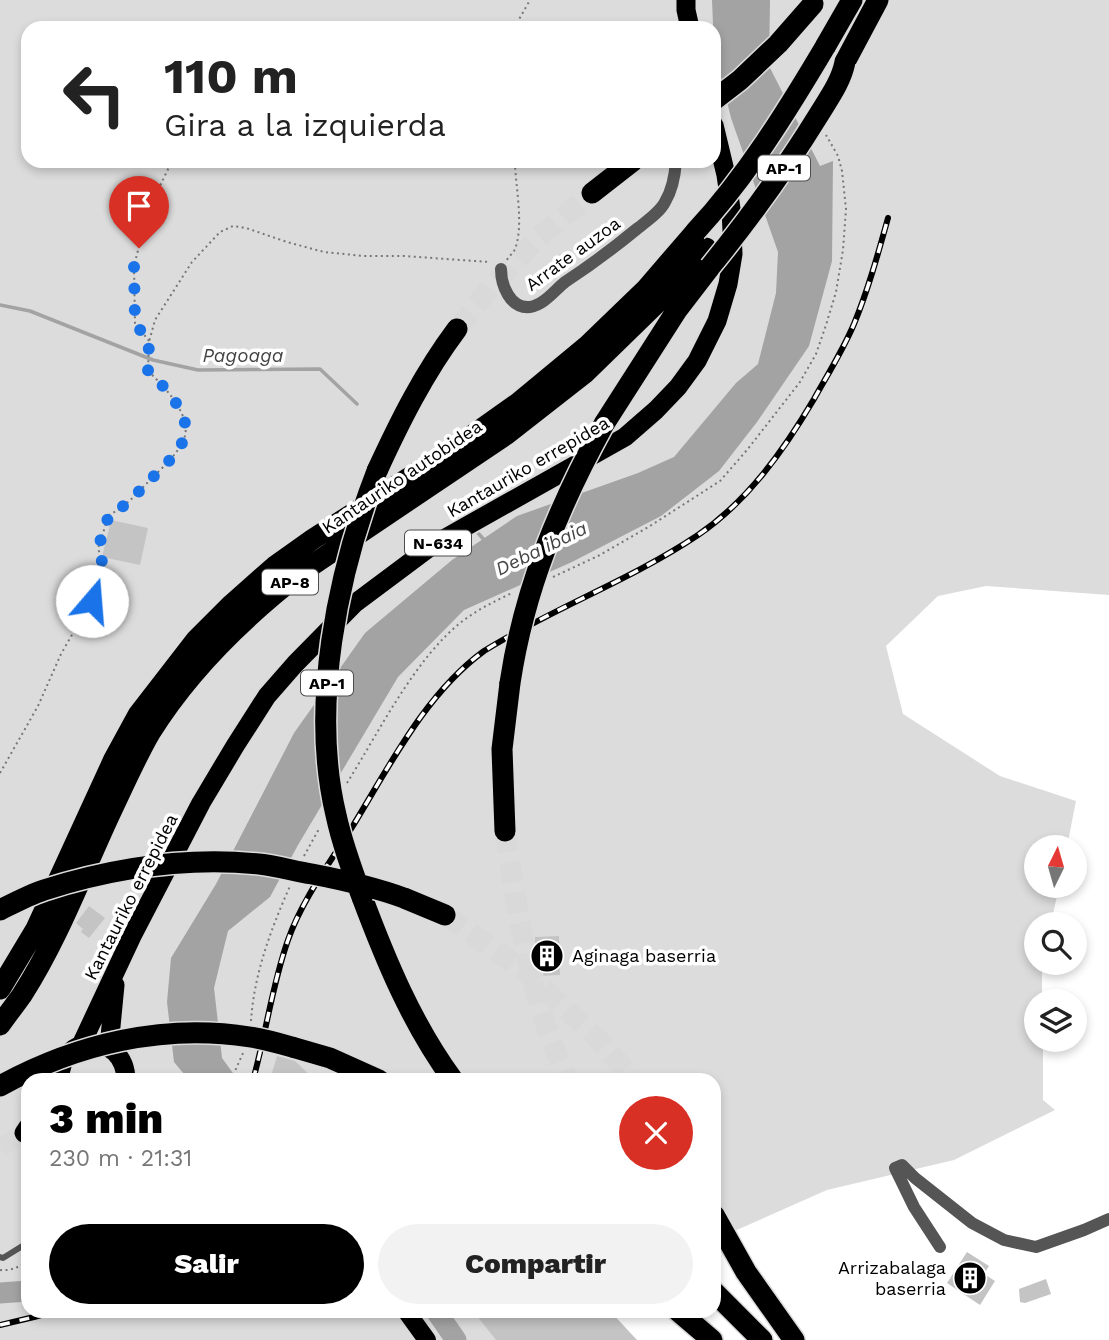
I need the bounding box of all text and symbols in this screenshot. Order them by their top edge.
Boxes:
text: 110 m [164,47,298,105]
icon: left [49,49,140,140]
text: Gira a la izquierda [164,106,446,144]
road number: AP-1 [758,156,810,180]
pin [109,176,169,248]
icon: arrive [120,187,158,225]
street label: Arrate auzoa [521,212,624,295]
water label: Pagoaga [202,344,284,367]
street label: Kantauriko errepidea [443,412,613,522]
street label: Kantauriko autobidea [318,415,486,538]
water label: Deba ibaia [492,516,591,580]
road number: N-634 [405,530,471,556]
position arrow [55,564,129,638]
road number: AP-8 [262,569,318,594]
road number: AP-1 [301,670,353,696]
street label: Kantauriko errepidea [80,810,182,983]
north arrow [1024,835,1087,898]
map controls [1024,835,1087,1052]
button: search [1024,912,1087,975]
building icon: Aginaga baserria [528,937,566,975]
place label: Aginaga baserria [572,945,716,966]
button: layers [1024,989,1087,1052]
text: 3 min [49,1094,163,1143]
button: close [619,1096,693,1170]
text: 230 m · 21:31 [49,1145,192,1172]
button: Salir [49,1224,364,1304]
button: Compartir [378,1224,693,1304]
place label: Arrizabalaga baserria [838,1257,946,1299]
building icon: Arrizabalaga baserria [951,1259,989,1297]

